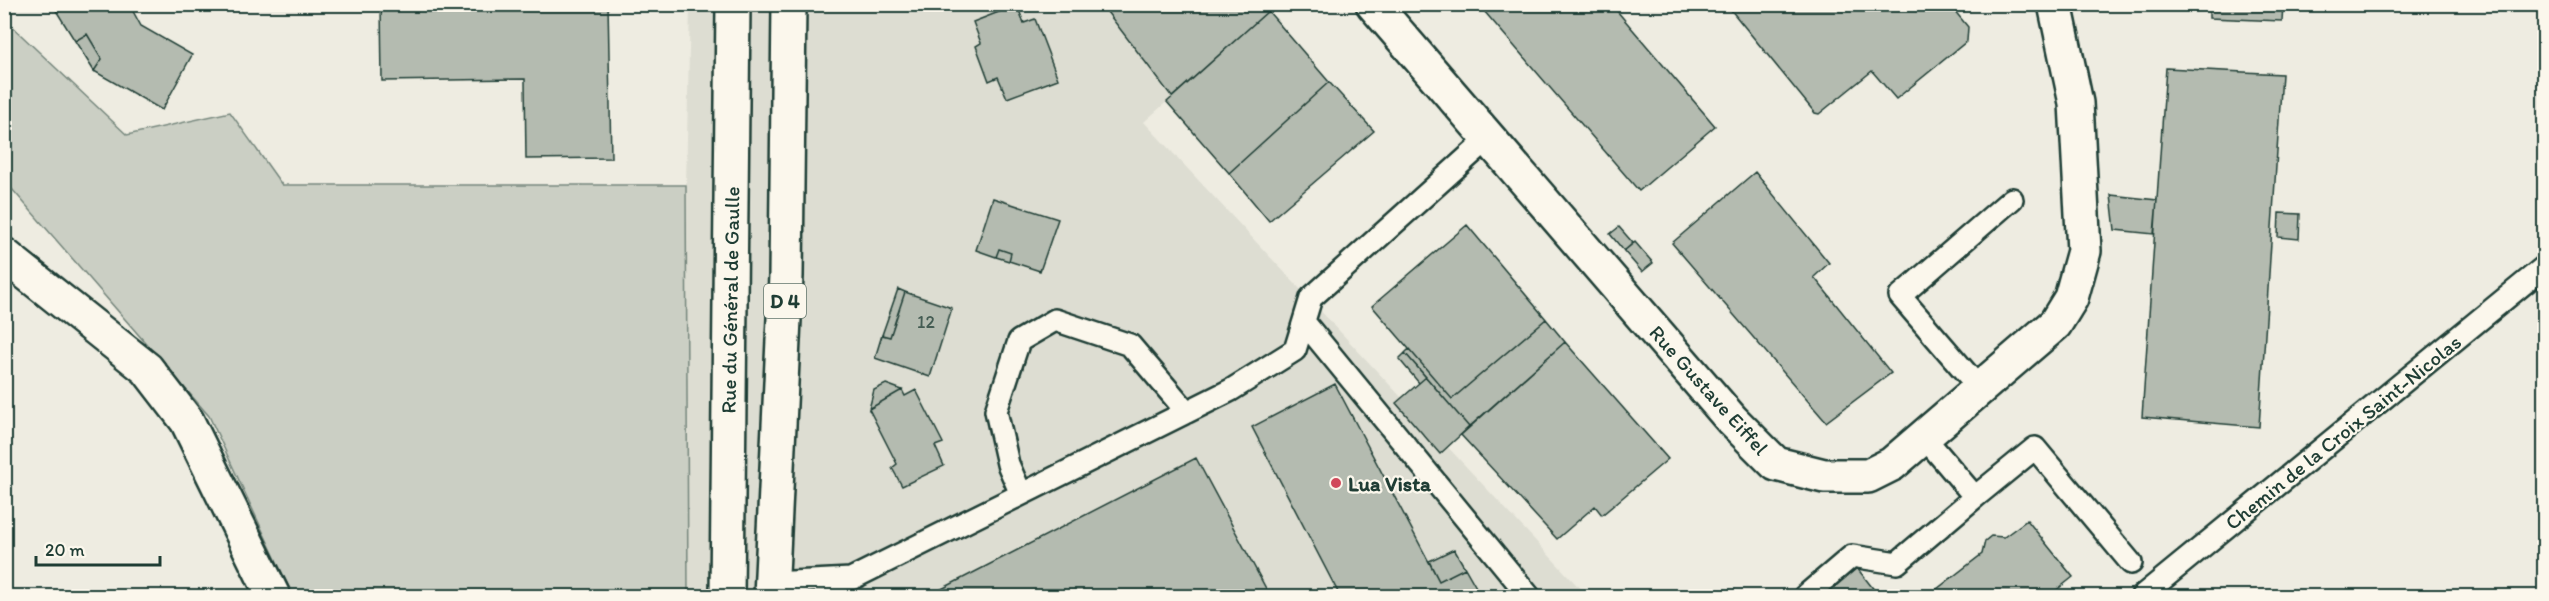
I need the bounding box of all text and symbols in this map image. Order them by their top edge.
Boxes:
street label: Rue du Général de Gaulle [716,186,744,414]
road number: D 4 [764,284,806,318]
house number: 12 [917,311,935,333]
street label: Rue Gustave Eiffel [1644,320,1774,460]
street label: Chemin de la Croix Saint-Nicolas [2220,329,2466,535]
place label: Lua Vista [1348,471,1432,496]
marker: Lua Vista [1329,476,1343,490]
scale bar [36,529,160,567]
text: 20 m [45,539,85,561]

